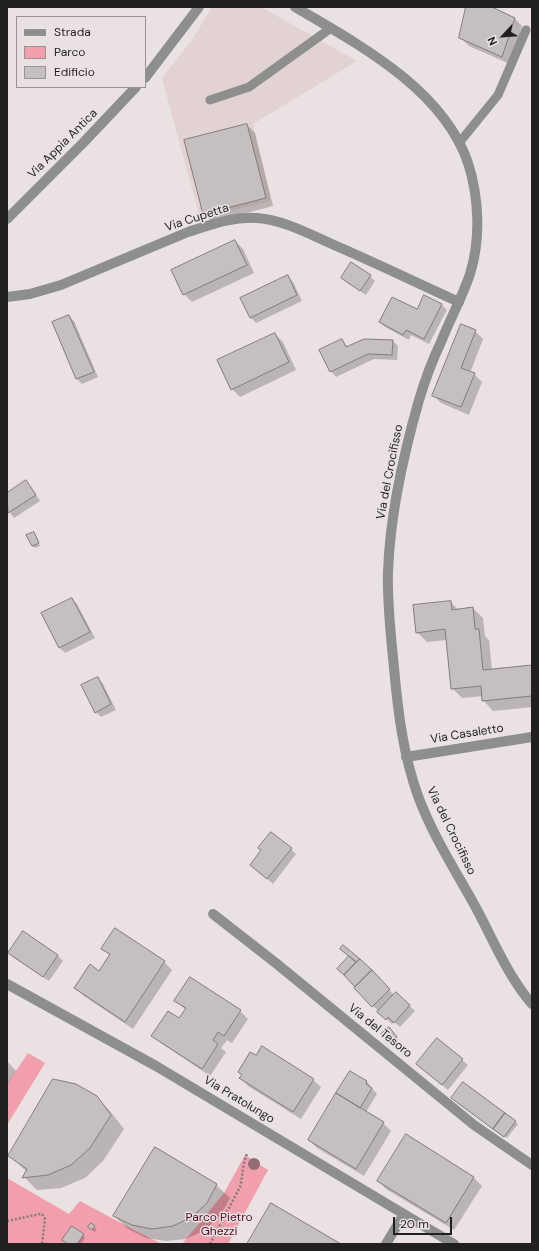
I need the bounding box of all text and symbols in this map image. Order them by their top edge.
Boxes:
legend [16,16,146,88]
north arrow [483,16,523,56]
text: Strada [54,24,91,40]
text: N [484,35,500,48]
text: Parco [54,44,85,60]
text: Edificio [54,64,95,80]
street label: Via Appia Antica [25,106,101,182]
street label: Via Cupetta [163,201,231,235]
street label: Via del Crocifisso [374,423,406,521]
street label: Via Casaletto [429,721,505,747]
street label: Via del Crocifisso [423,785,479,877]
street label: Via del Tesoro [345,1001,415,1061]
street label: Via Pratolungo [201,1073,277,1127]
scale bar [395,1209,454,1235]
park label: Parco Pietro Ghezzi [185,1211,253,1239]
text: 20 m [400,1216,429,1232]

